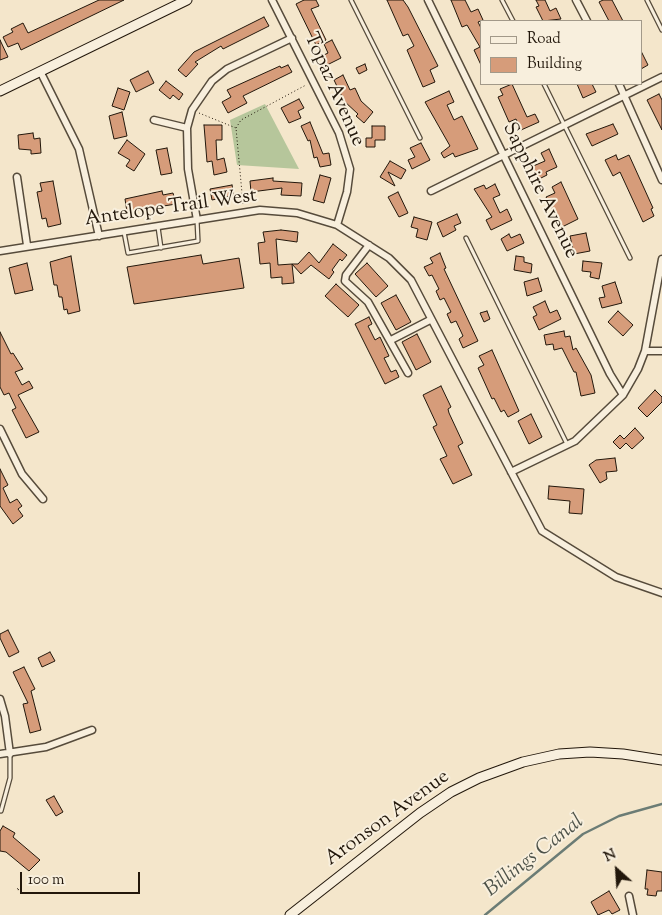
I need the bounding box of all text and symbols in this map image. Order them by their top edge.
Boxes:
legend [480,20,642,85]
street label: Topaz Avenue [297,29,369,151]
text: Road [527,29,561,50]
text: Building [527,54,582,75]
street label: Sapphire Avenue [496,119,582,263]
street label: Antelope Trail West [83,185,259,233]
street label: Aronson Avenue [321,766,455,872]
water label: Billings Canal [480,810,590,904]
north arrow [592,845,642,895]
text: N [601,845,620,868]
scale bar [22,862,142,894]
text: 100 m [28,870,64,891]

